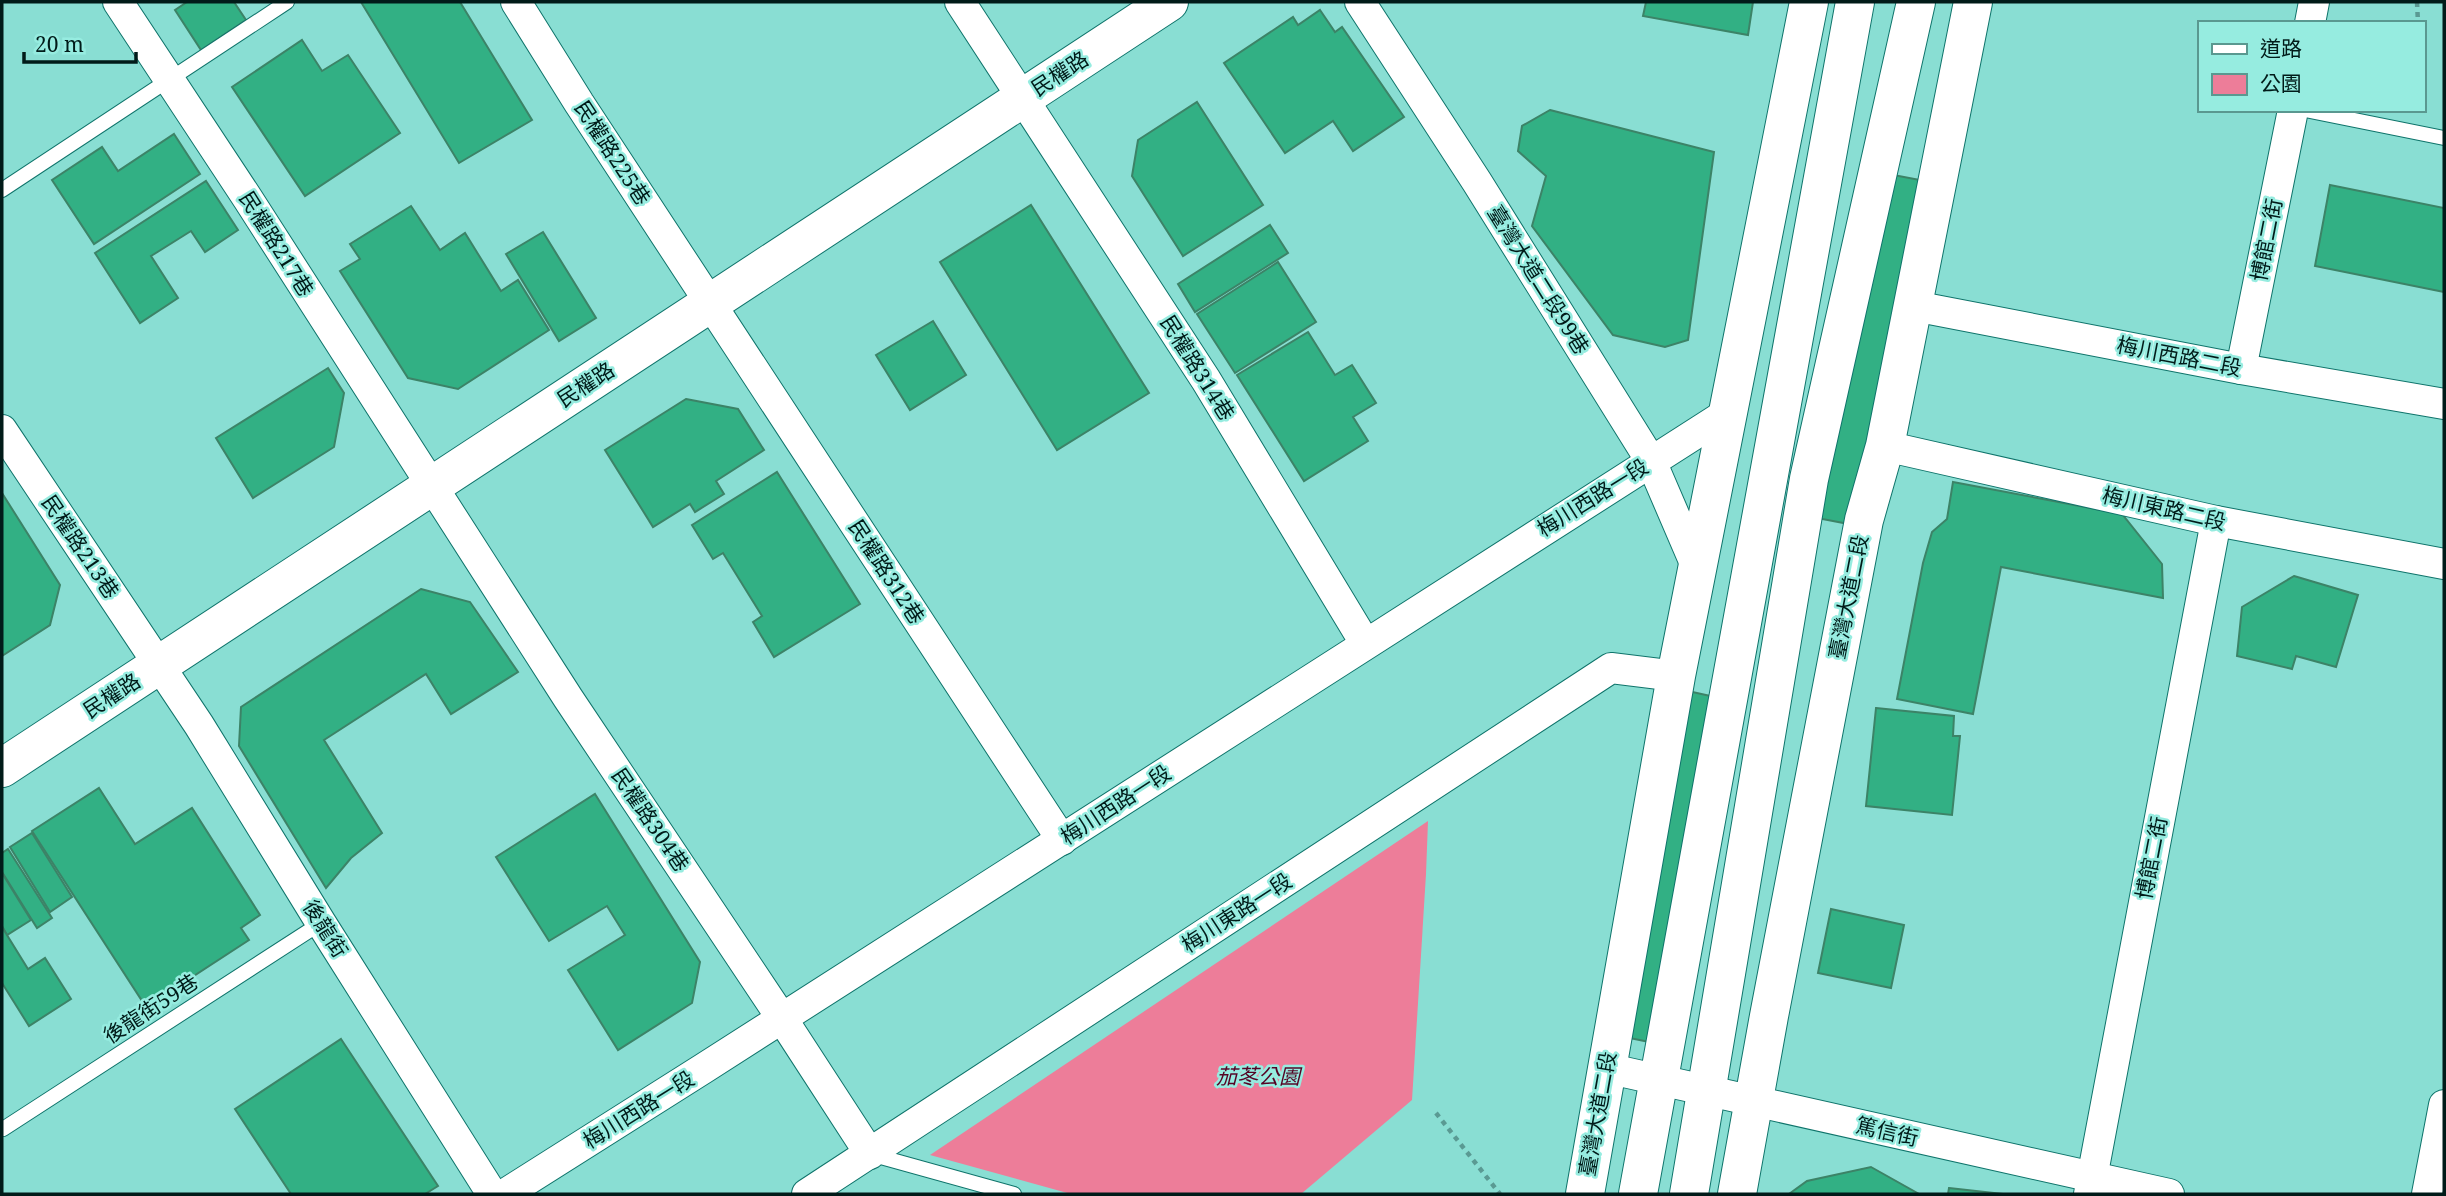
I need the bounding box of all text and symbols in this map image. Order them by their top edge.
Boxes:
scale bar [24,21,136,65]
legend [2198,21,2425,112]
text: 20 m [35,30,84,58]
text: 道路 [2260,34,2302,62]
street label: 民權路 [1025,44,1093,102]
text: 公園 [2260,69,2302,97]
street label: 民權路225巷 [569,95,657,210]
street label: 民權路217巷 [233,185,320,301]
street label: 博館二街 [2244,196,2288,284]
street label: 臺灣大道二段99巷 [1482,200,1596,359]
street label: 民權路314巷 [1154,309,1241,425]
street label: 梅川西路二段 [2115,330,2244,382]
street label: 民權路 [551,355,619,413]
street label: 梅川西路一段 [1532,452,1653,542]
street label: 梅川東路二段 [2100,480,2229,536]
street label: 民權路213巷 [36,489,126,604]
street label: 民權路312巷 [843,514,931,629]
street label: 臺灣大道二段 [1822,532,1874,661]
street label: 民權路 [77,666,145,724]
street label: 梅川西路一段 [1055,758,1176,850]
street label: 民權路304巷 [606,762,696,877]
street label: 博館二街 [2129,814,2173,902]
street label: 梅川東路一段 [1176,866,1297,958]
street label: 後龍街 [297,894,354,963]
street label: 後龍街59巷 [98,967,203,1049]
street label: 臺灣大道二段 [1572,1049,1622,1178]
park label: 茄苳公園 [1216,1062,1303,1090]
street label: 梅川西路一段 [578,1064,699,1154]
street label: 篤信街 [1853,1110,1921,1152]

